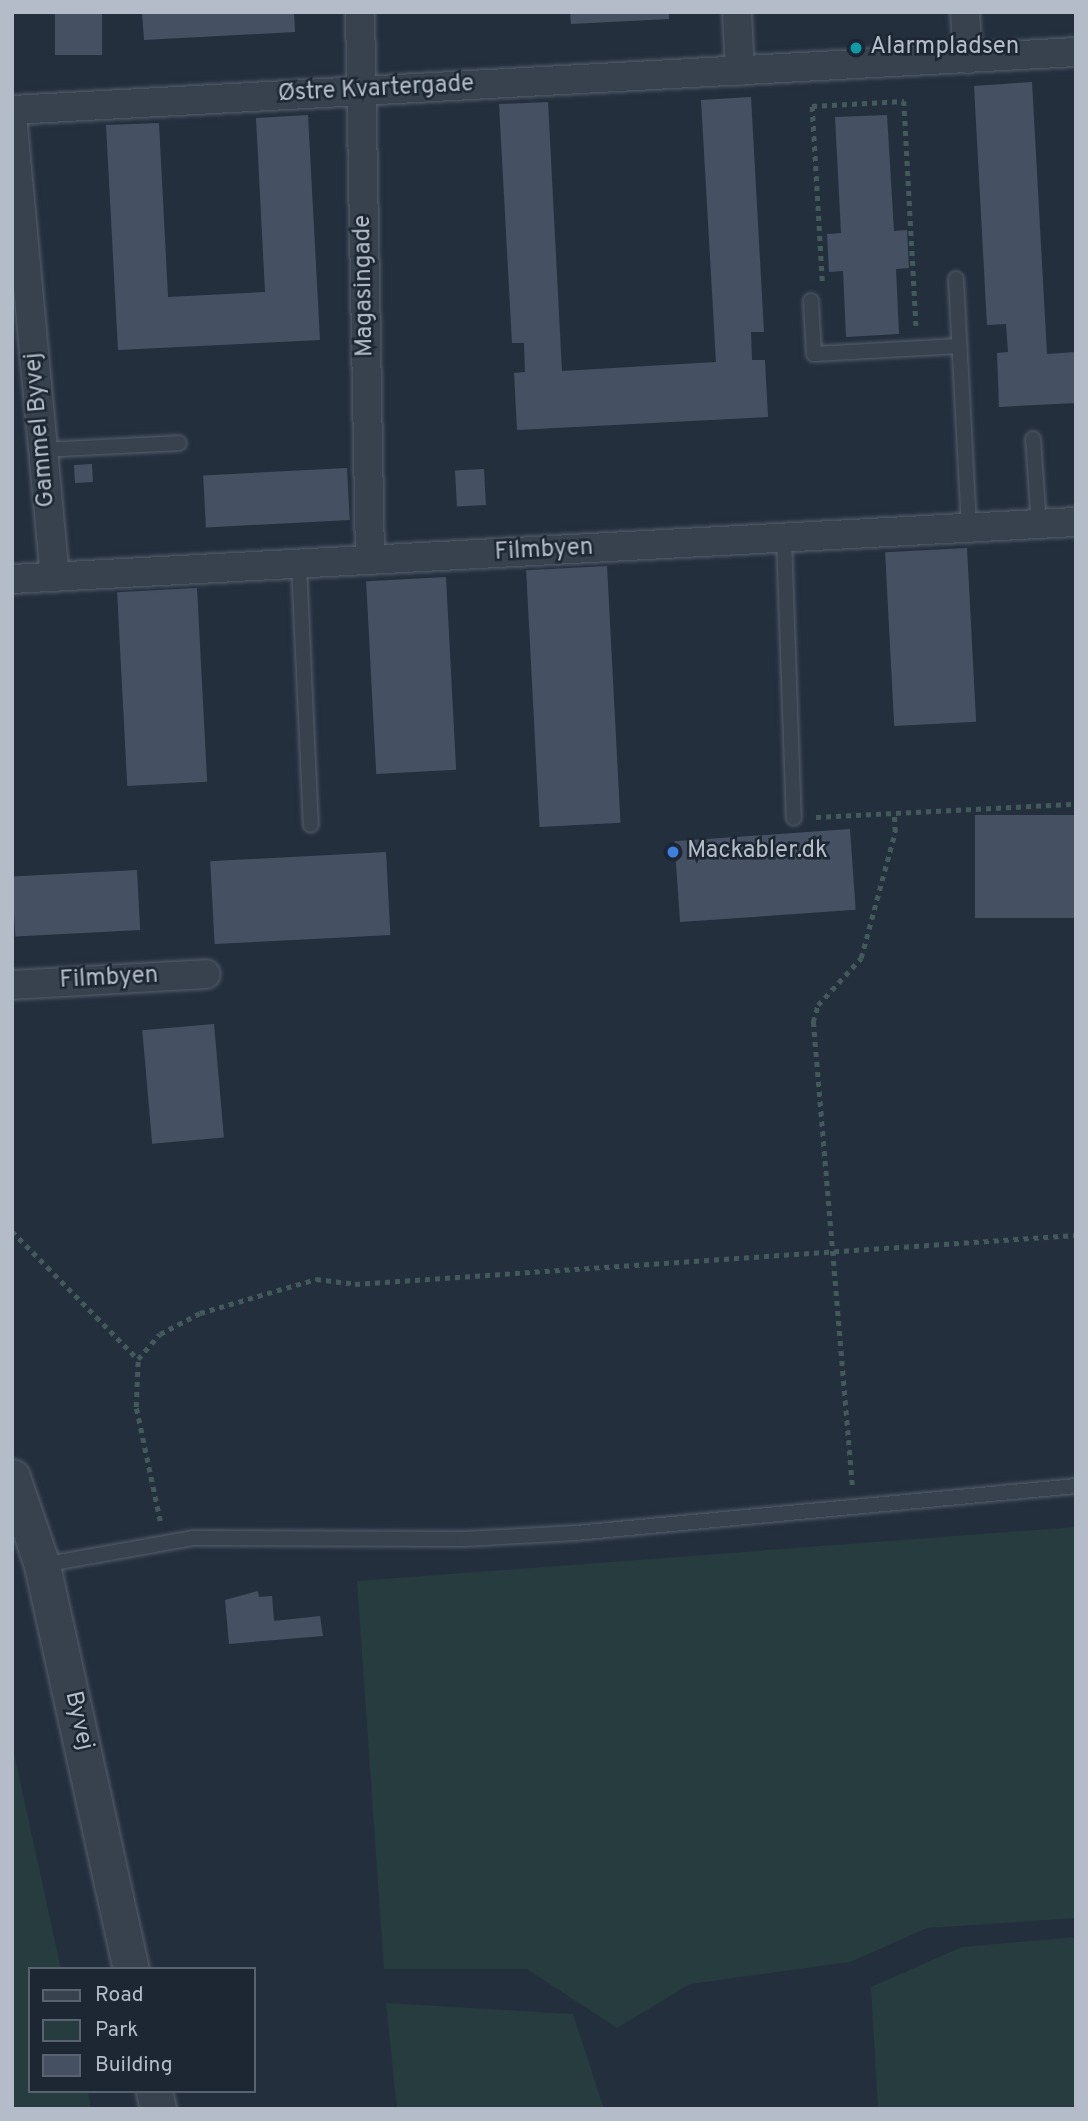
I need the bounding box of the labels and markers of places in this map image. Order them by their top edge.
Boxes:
place label: Alarmpladsen [870,34,1019,62]
marker: Alarmpladsen [848,40,864,56]
place label: Mackabler.dk [687,838,828,866]
marker: Mackabler.dk [665,844,681,860]

